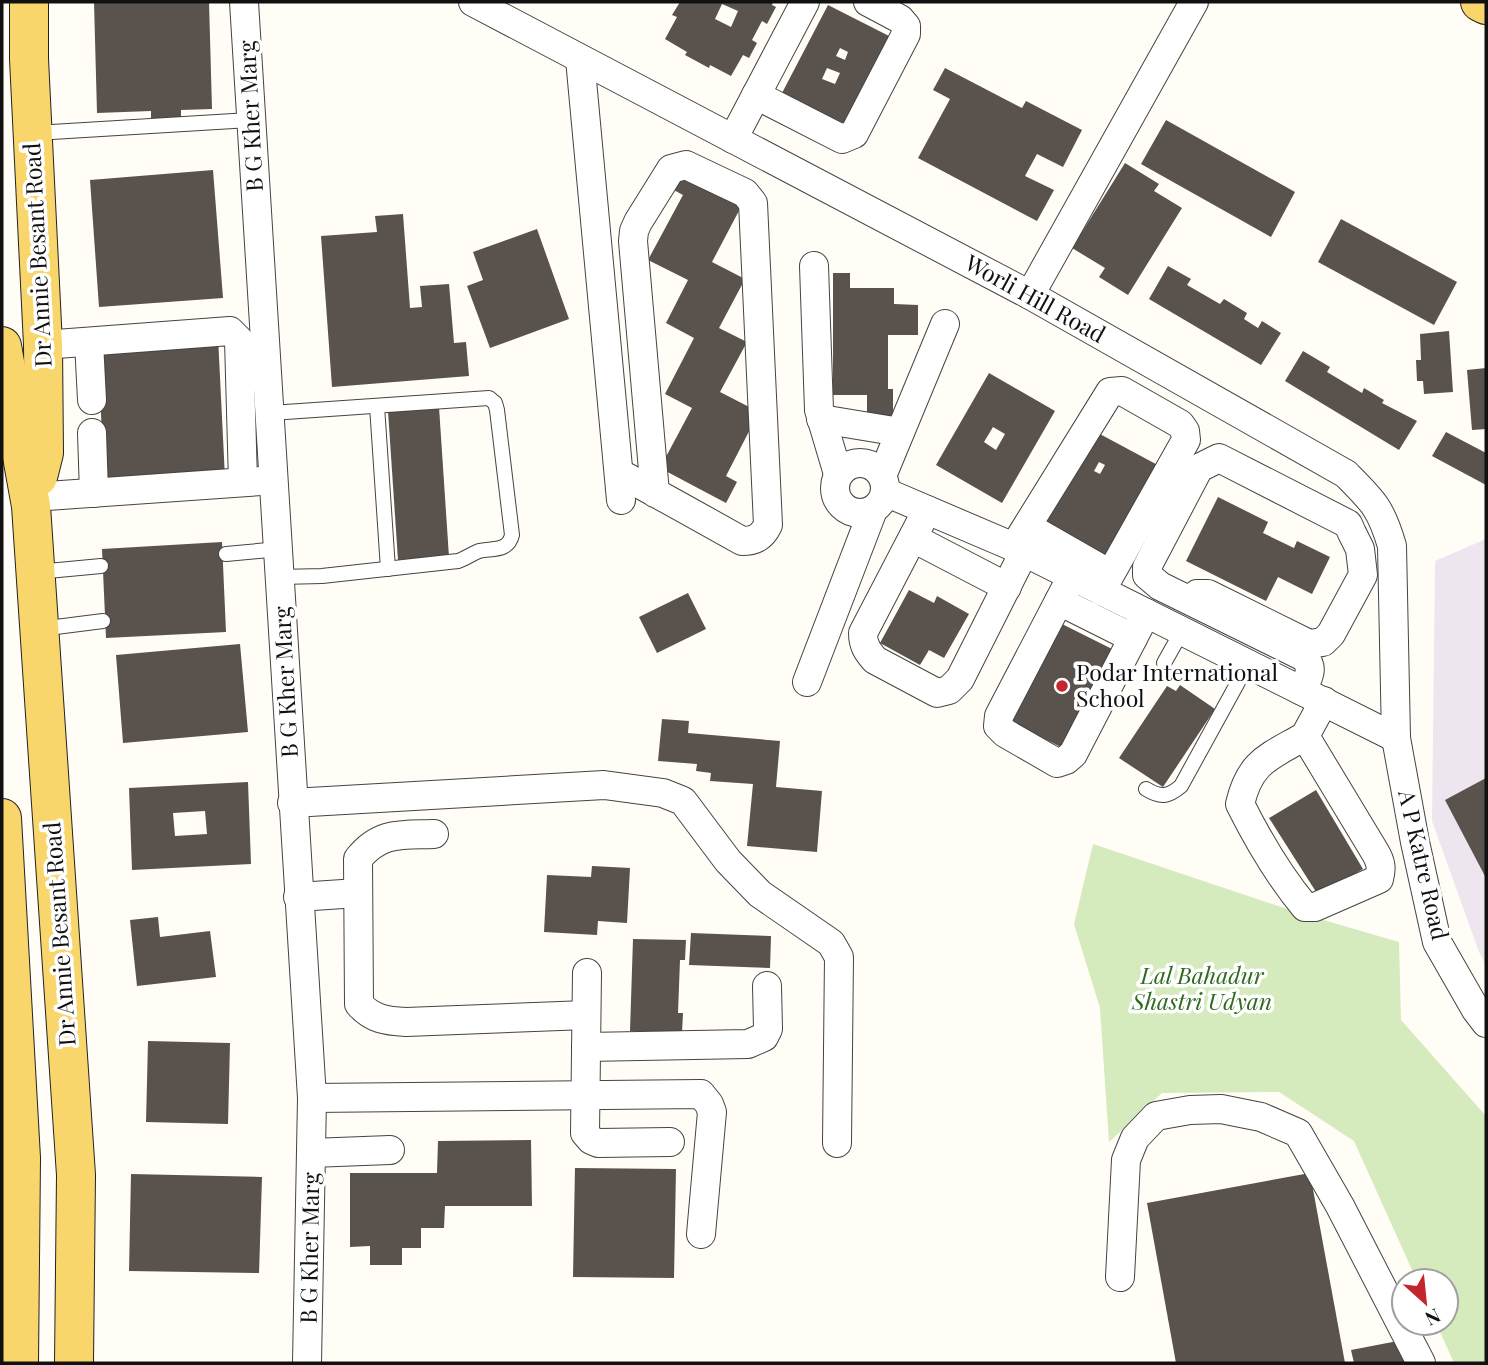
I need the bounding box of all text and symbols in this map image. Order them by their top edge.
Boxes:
street label: B G Kher Marg [230,40,269,192]
street label: Dr Annie Besant Road [15,142,58,368]
street label: Worli Hill Road [959,246,1111,349]
street label: B G Kher Marg [265,606,304,758]
place label: Podar International School [1076,656,1279,713]
marker: Podar International School [1054,678,1070,694]
street label: A P Katre Road [1392,786,1457,943]
street label: Dr Annie Besant Road [35,821,82,1047]
park label: Lal Bahadur Shastri Udyan [1131,959,1272,1016]
street label: B G Kher Marg [292,1172,325,1324]
north arrow [1390,1267,1460,1337]
text: N [1421,1303,1445,1333]

